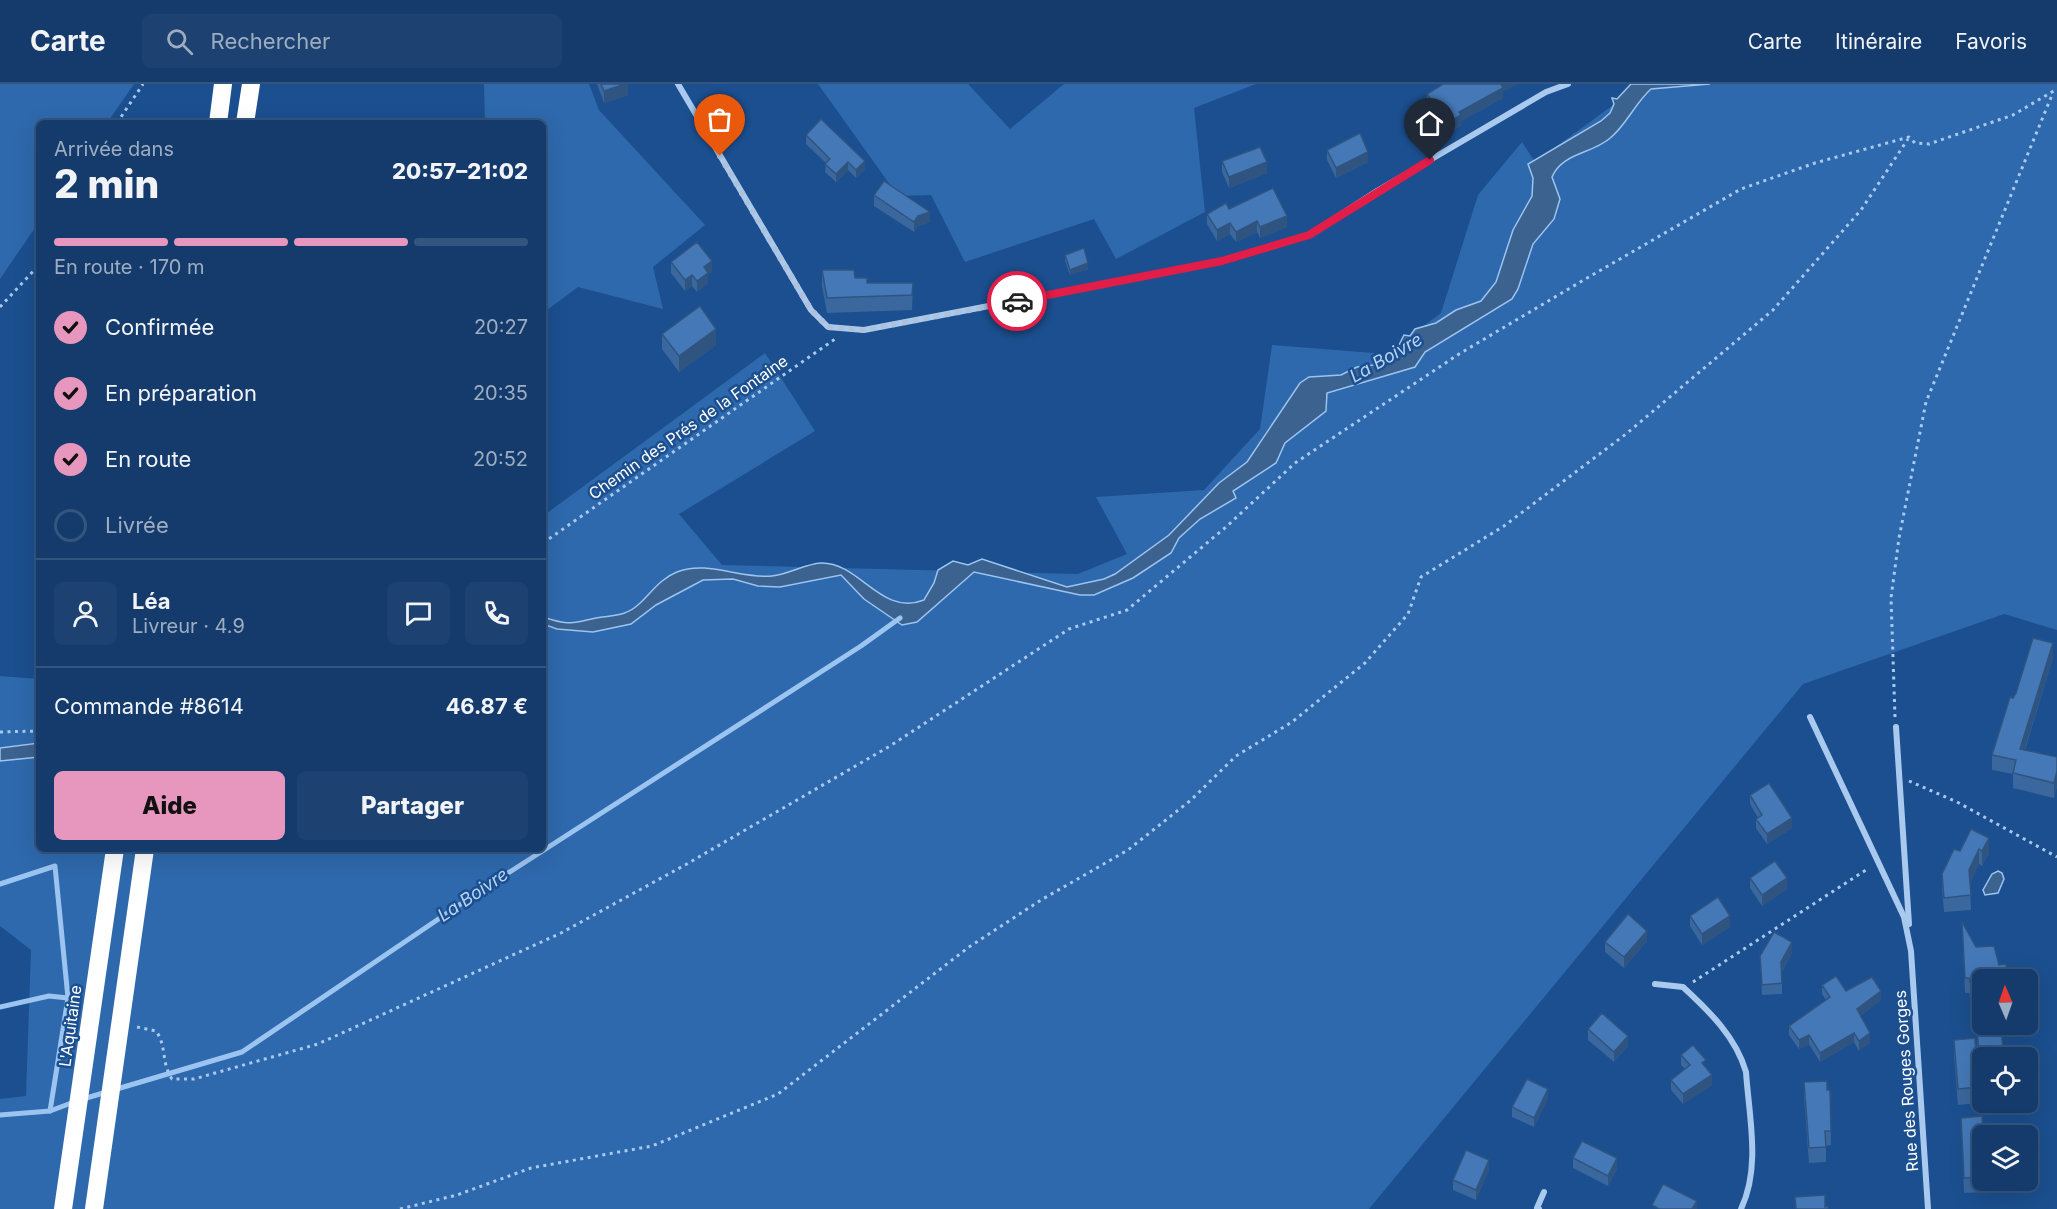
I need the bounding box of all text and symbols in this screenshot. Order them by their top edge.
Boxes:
search box [142,14,562,68]
text: Carte [30,24,106,58]
icon: search [163,25,196,58]
text: Rechercher [211,28,330,54]
text: Carte [1748,29,1802,54]
text: Itinéraire [1835,29,1922,54]
text: Favoris [1955,29,2027,54]
pin [694,94,745,156]
pin [1404,98,1455,160]
icon: bag [703,103,736,136]
icon: home [1413,107,1446,140]
text: Arrivée dans [54,137,174,161]
text: 20:57–21:02 [392,158,528,184]
text: 2 min [54,160,159,207]
text: En route · 170 m [54,255,204,279]
courier [987,271,1047,331]
icon: car [1001,285,1034,318]
icon: check [54,311,87,344]
text: Confirmée [105,314,214,340]
text: 20:27 [474,315,528,339]
water label: La Boivre [1346,328,1426,387]
street label: Chemin des Prés de la Fontaine [585,350,791,504]
icon: check [54,377,87,410]
text: En préparation [105,380,257,406]
text: 20:35 [473,381,528,405]
icon: check [54,443,87,476]
text: En route [105,446,191,472]
text: 20:52 [473,447,528,471]
text: Livrée [105,512,169,538]
button: person [54,582,117,645]
button: chat [387,582,450,645]
button: phone [465,582,528,645]
text: Léa [132,588,171,614]
text: Livreur · 4.9 [132,614,245,638]
text: Commande #8614 [54,693,244,719]
text: 46.87 € [445,693,528,719]
button: Aide [54,771,285,840]
button: Partager [297,771,528,840]
water label: La Boivre [434,863,512,926]
north arrow [1972,969,2038,1035]
map controls [1972,969,2038,1191]
street label: L'Aquitaine [54,984,86,1068]
street label: Rue des Rouges Gorges [1890,990,1922,1172]
button: locate [1972,1047,2038,1113]
button: layers [1972,1125,2038,1191]

